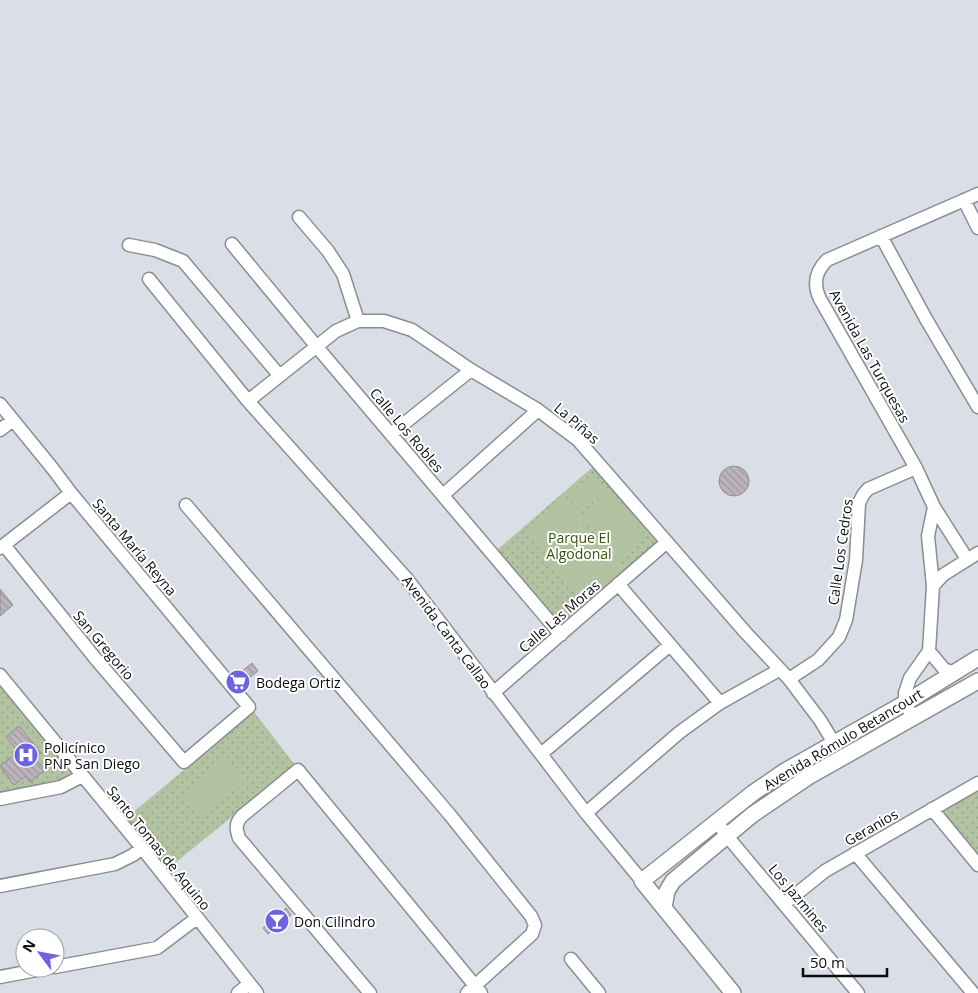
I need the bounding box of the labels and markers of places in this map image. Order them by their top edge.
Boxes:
supermarket icon: Bodega Ortiz [225,669,251,695]
place label: Bodega Ortiz [256,673,341,692]
place label: Policínico PNP San Diego [44,738,140,773]
hospital icon: Policínico PNP San Diego [13,742,39,768]
bar icon: Don Cilindro [264,908,290,934]
place label: Don Cilindro [294,912,376,931]

